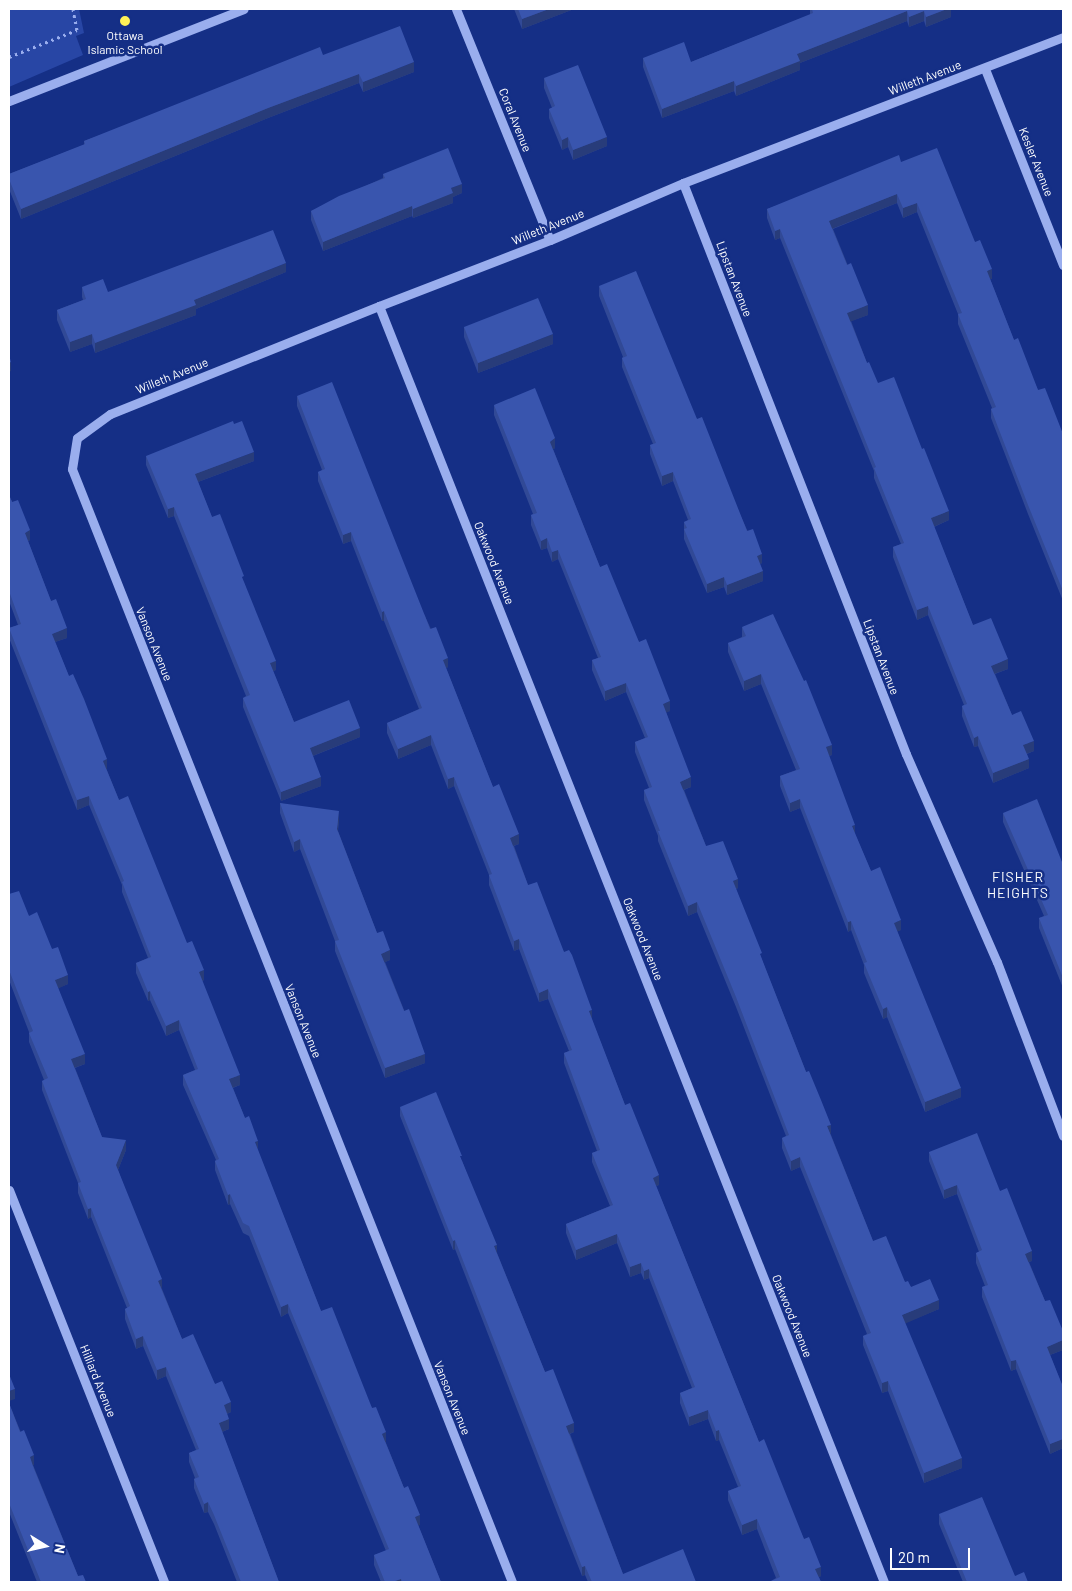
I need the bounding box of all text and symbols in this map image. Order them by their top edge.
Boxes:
marker: Ottawa Islamic School [119,15,131,27]
place label: Ottawa Islamic School [88,29,162,57]
street label: Willeth Avenue [887,58,963,98]
street label: Coral Avenue [496,86,534,154]
street label: Kesler Avenue [1016,125,1056,199]
street label: Willeth Avenue [510,206,586,248]
street label: Lipstan Avenue [713,239,755,319]
street label: Willeth Avenue [134,355,210,397]
street label: Oakwood Avenue [471,519,517,607]
street label: Vanson Avenue [133,605,175,683]
street label: Lipstan Avenue [860,617,902,697]
district label: FISHER HEIGHTS [986,869,1050,902]
street label: Oakwood Avenue [620,895,666,983]
street label: Vanson Avenue [282,982,324,1060]
street label: Oakwood Avenue [769,1272,815,1360]
street label: Hilliard Avenue [77,1343,119,1419]
street label: Vanson Avenue [431,1359,473,1437]
north arrow [20,1521,70,1571]
scale bar [892,1538,972,1570]
text: N [51,1543,69,1555]
text: 20 m [898,1548,930,1566]

